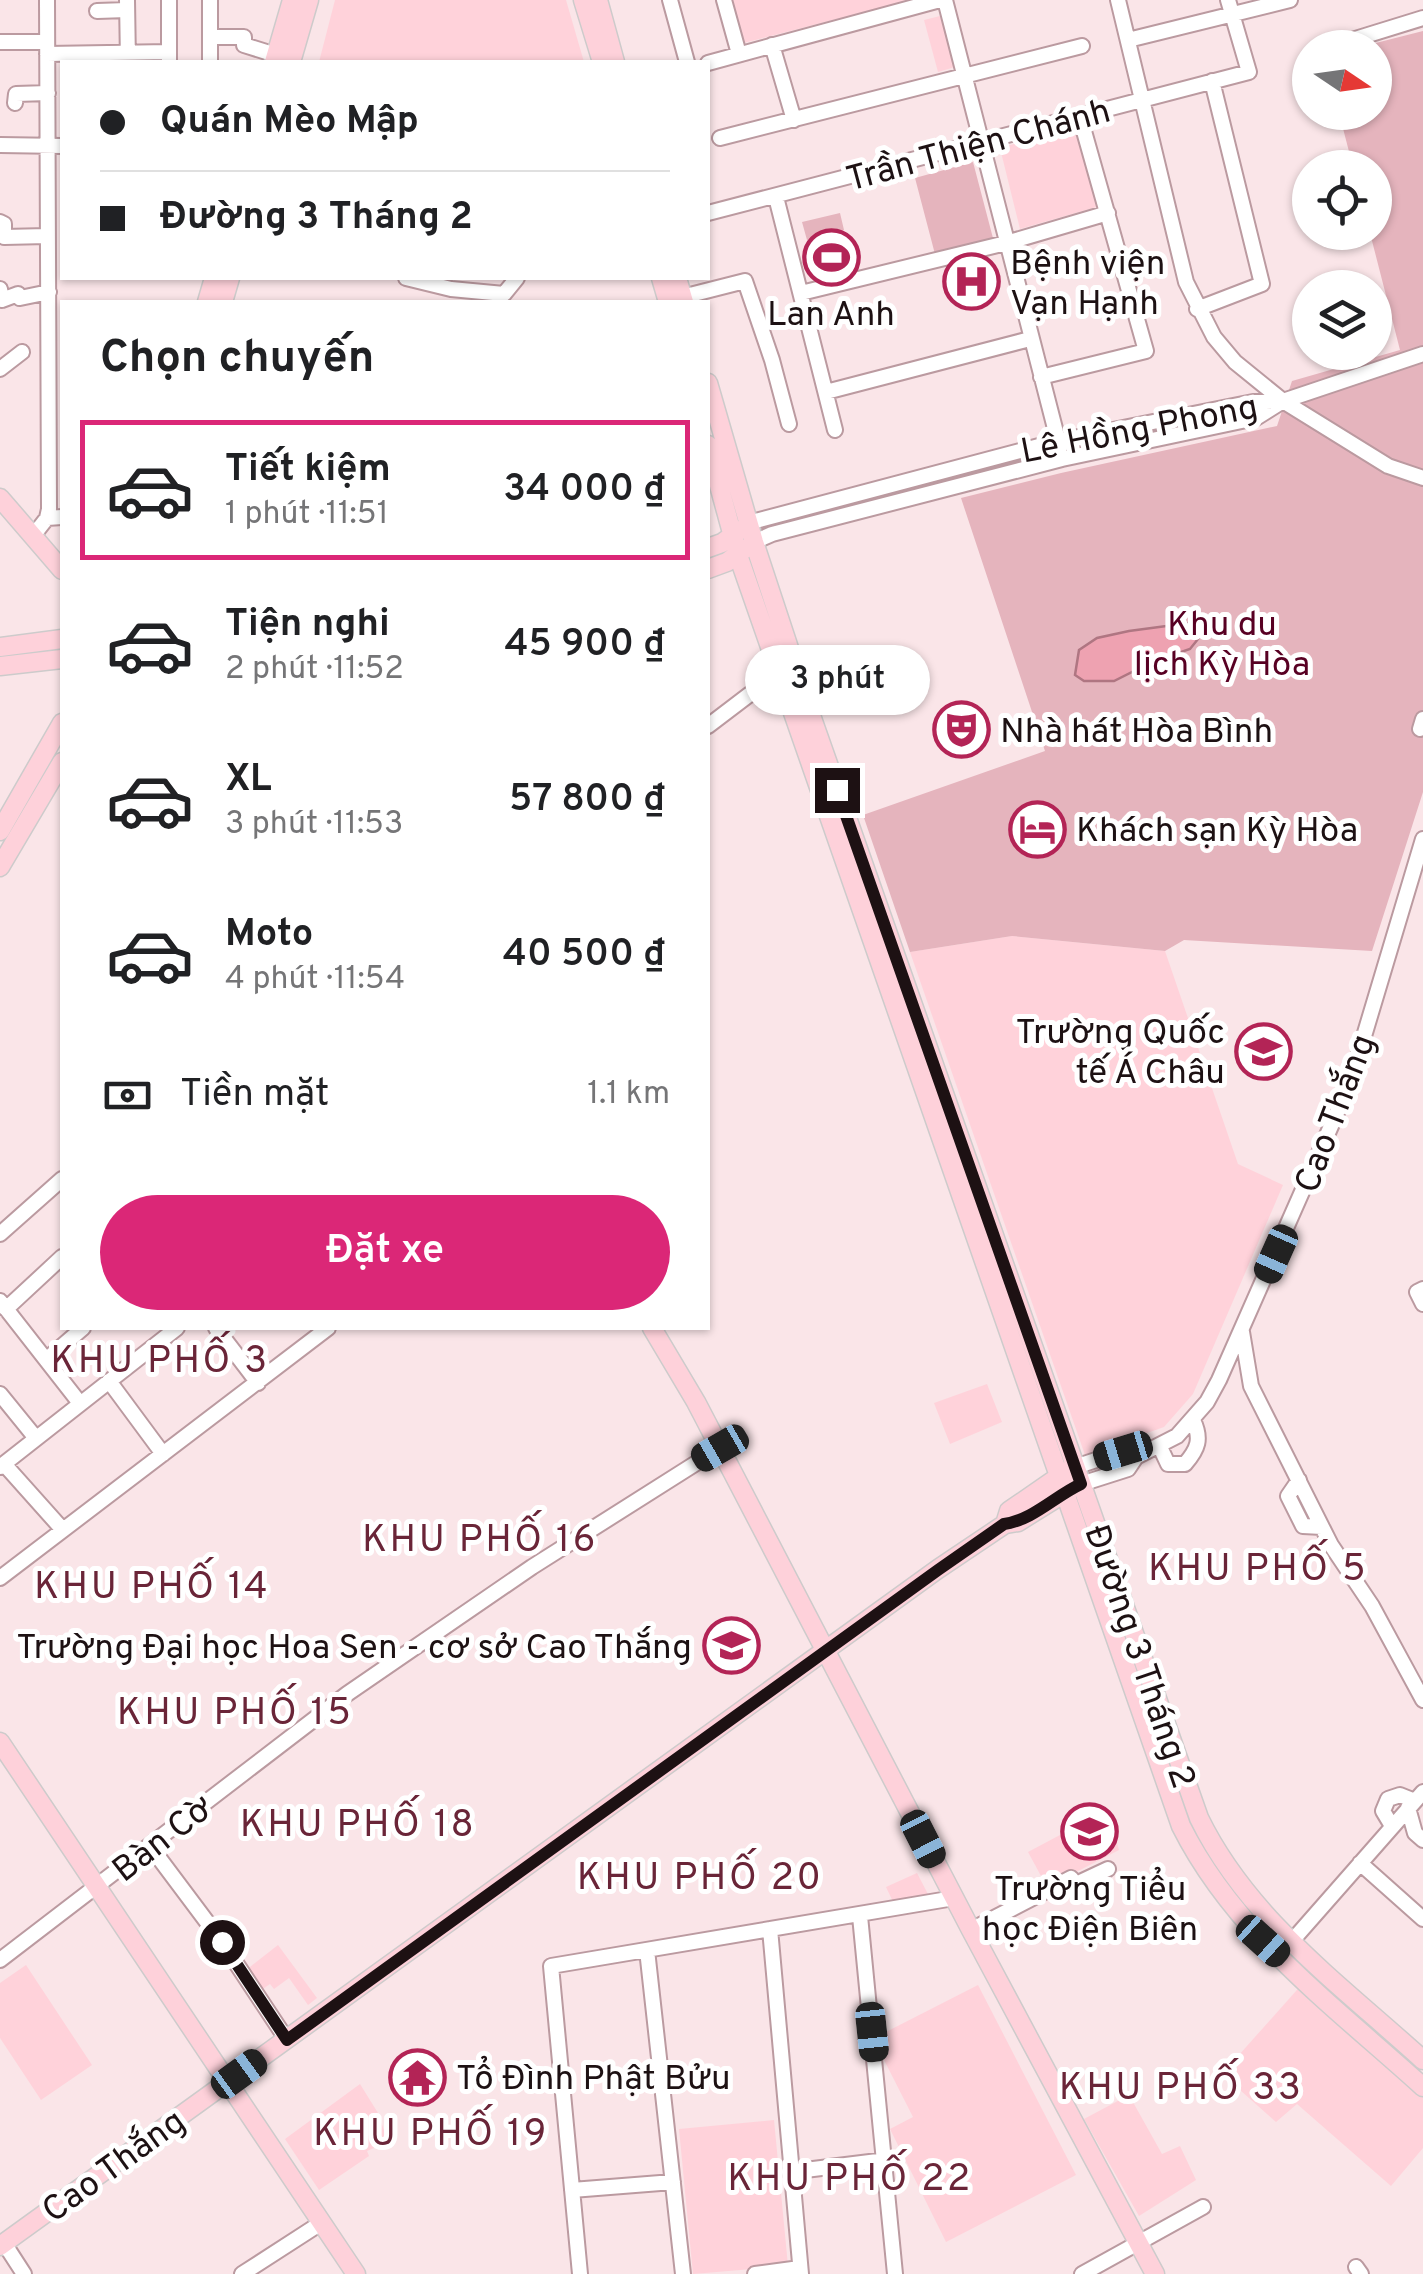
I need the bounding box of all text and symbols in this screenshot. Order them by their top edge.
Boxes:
north arrow [1292,30,1392,130]
map controls [1292,30,1392,370]
street label: Trần Thiện Chánh [842,91,1116,203]
text: Quán Mèo Mập [160,98,419,147]
button: locate [1292,150,1392,250]
text: Đường 3 Tháng 2 [160,194,473,243]
sports icon: Lan Anh [801,227,861,287]
place label: Bệnh viện Vạn Hạnh [1010,243,1165,327]
hospital icon: Bệnh viện Vạn Hạnh [941,252,1001,312]
button: layers [1292,270,1392,370]
place label: Lan Anh [767,294,895,338]
text: Chọn chuyến [100,331,374,388]
street label: Lê Hồng Phong [1017,386,1262,476]
icon: car [105,445,195,535]
text: Tiết kiệm [225,446,391,495]
text: 34 000 ₫ [503,466,665,515]
text: 1 phút · 11:51 [225,495,389,535]
icon: car [105,600,195,690]
text: Tiện nghi [225,601,390,650]
park label: Khu du lịch Kỳ Hòa [1134,604,1310,688]
text: 45 900 ₫ [504,621,665,670]
callout: 3 phút [744,645,930,715]
text: 2 phút · 11:52 [225,650,404,690]
text: 3 phút [790,660,885,700]
theatre icon: Nhà hát Hòa Bình [931,700,991,760]
place label: Nhà hát Hòa Bình [1000,711,1273,755]
icon: car [105,755,195,845]
text: XL [225,756,272,805]
route end [815,768,860,813]
text: 57 800 ₫ [509,776,665,825]
hotel icon: Khách sạn Kỳ Hòa [1007,799,1067,859]
text: 3 phút · 11:53 [225,805,403,845]
place label: Khách sạn Kỳ Hòa [1076,810,1358,854]
icon: car [105,910,195,1000]
text: Moto [225,911,313,960]
text: 40 500 ₫ [503,931,665,980]
text: 4 phút · 11:54 [225,960,405,1000]
place label: Trường Quốc tế Á Châu [1016,1012,1225,1096]
school or university icon: Trường Quốc tế Á Châu [1234,1021,1294,1081]
street label: Cao Thắng [1286,1028,1387,1200]
icon: cash [100,1068,155,1123]
text: Tiền mặt [180,1071,329,1120]
text: 1.1 km [587,1075,670,1115]
button: Đặt xe [100,1195,670,1310]
car [1250,1220,1302,1288]
district label: KHU PHỐ 3 [50,1331,270,1387]
car [687,1420,753,1476]
car [1090,1428,1156,1474]
district label: KHU PHỐ 16 [362,1510,598,1566]
street label: Đường 3 Tháng 2 [1073,1520,1204,1794]
district label: KHU PHỐ 5 [1148,1539,1368,1595]
district label: KHU PHỐ 14 [34,1557,270,1613]
school or university icon: Trường Đại học Hoa Sen - cơ sở Cao Thắng [701,1616,761,1676]
place label: Trường Đại học Hoa Sen - cơ sở Cao Thắng [16,1626,692,1671]
district label: KHU PHỐ 15 [117,1683,353,1739]
street label: Bàn Cờ [105,1787,223,1893]
district label: KHU PHỐ 18 [240,1795,476,1851]
school or university icon: Trường Tiểu học Điện Biên [1060,1802,1120,1862]
car [896,1805,950,1873]
district label: KHU PHỐ 20 [577,1848,823,1904]
place label: Trường Tiểu học Điện Biên [982,1866,1198,1953]
car [1231,1910,1295,1972]
route start [200,1920,245,1965]
car [854,2001,890,2063]
car [206,2044,272,2104]
temple icon: Tổ Đình Phật Bửu [387,2047,447,2107]
place label: Tổ Đình Phật Bửu [456,2055,731,2102]
district label: KHU PHỐ 33 [1059,2058,1303,2114]
street label: Cao Thắng [34,2100,195,2234]
district label: KHU PHỐ 19 [313,2104,549,2160]
district label: KHU PHỐ 22 [727,2149,973,2205]

